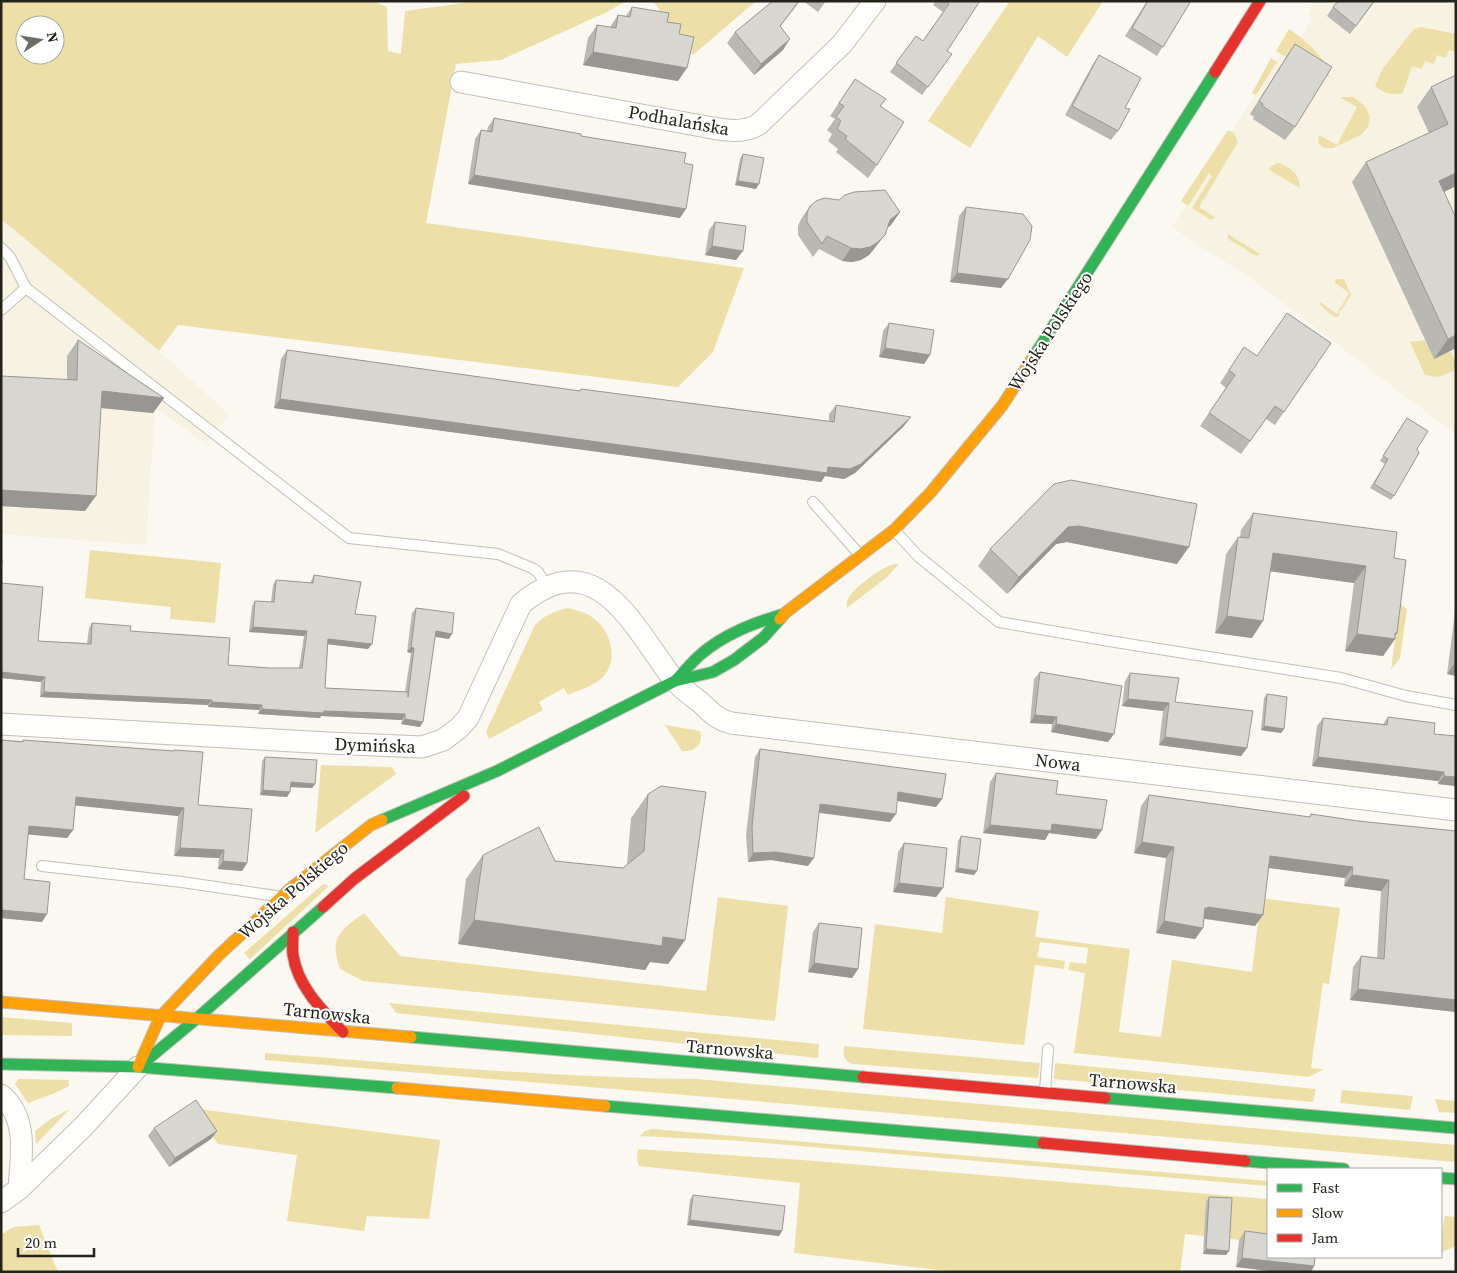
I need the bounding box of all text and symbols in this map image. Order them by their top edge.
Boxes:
north arrow [15,15,65,65]
text: N [42,30,64,44]
street label: Podhalańska [627,99,732,141]
street label: Wojska Polskiego [1002,266,1098,396]
street label: Dymińska [334,731,417,759]
street label: Nowa [1034,747,1083,777]
street label: Wojska Polskiego [233,835,353,945]
street label: Tarnowska [282,996,373,1030]
street label: Tarnowska [685,1033,776,1065]
street label: Tarnowska [1088,1067,1179,1099]
legend [1267,1168,1442,1258]
text: Fast [1312,1177,1339,1198]
text: Slow [1312,1202,1344,1223]
scale bar [18,1226,94,1258]
text: Jam [1311,1227,1339,1248]
text: 20 m [25,1232,57,1253]

